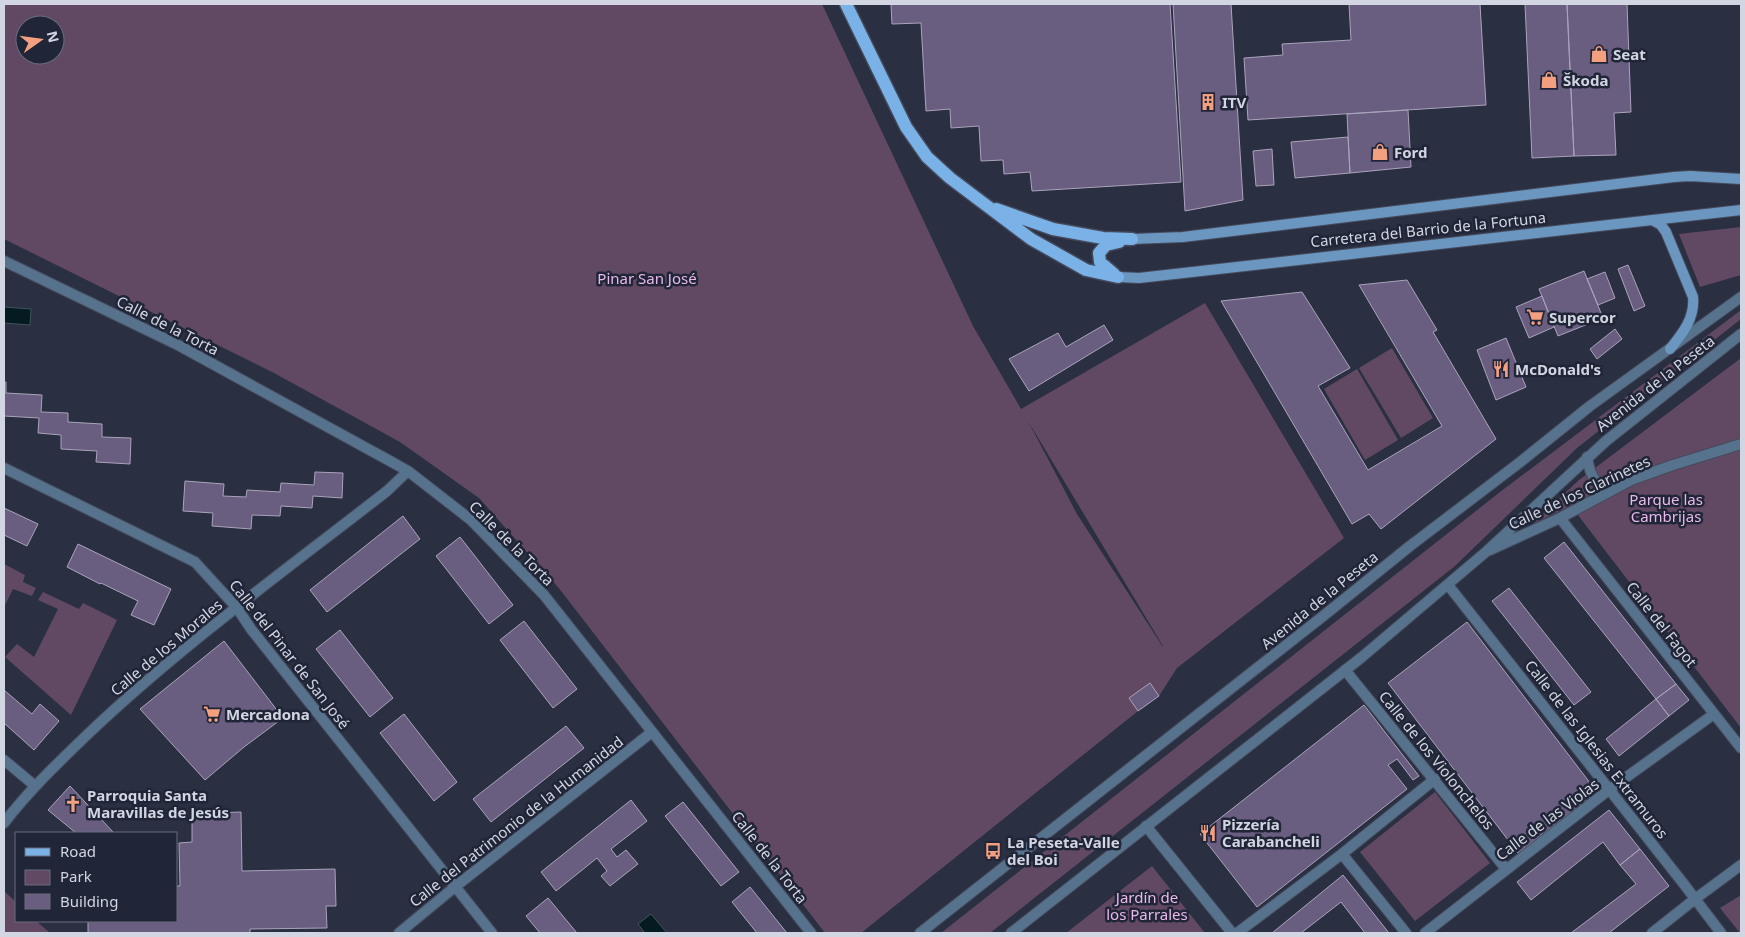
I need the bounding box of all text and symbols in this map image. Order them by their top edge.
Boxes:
north arrow [15,15,65,65]
text: N [43,29,64,45]
shop icon: Seat [1589,44,1609,64]
place label: Seat [1613,44,1646,64]
shop icon: Škoda [1539,70,1559,90]
place label: Škoda [1563,70,1608,90]
building icon: ITV [1198,92,1218,112]
place label: ITV [1222,92,1246,112]
shop icon: Ford [1370,142,1390,162]
place label: Ford [1394,142,1428,162]
street label: Carretera del Barrio de la Fortuna [1309,207,1547,251]
park label: Pinar San José [597,268,697,288]
street label: Calle de la Torta [113,291,223,359]
supermarket icon: Supercor [1525,307,1545,327]
place label: Supercor [1549,307,1616,327]
street label: Avenida de la Peseta [1592,330,1718,436]
restaurant icon: McDonald's [1491,359,1511,379]
place label: McDonald's [1515,359,1601,379]
street label: Calle de los Clarinetes [1505,450,1653,534]
park label: Parque las Cambrijas [1629,489,1703,526]
street label: Calle de la Torta [465,496,559,590]
street label: Avenida de la Peseta [1256,547,1382,653]
street label: Calle del Pinar de San José [225,575,355,733]
street label: Calle del Fagot [1622,577,1702,671]
street label: Calle de los Morales [106,594,226,700]
street label: Calle de las Iglesias Extramuros [1521,656,1673,842]
street label: Calle de los Violonchelos [1375,687,1499,833]
supermarket icon: Mercadona [202,704,222,724]
place label: Mercadona [226,704,310,724]
street label: Calle del Patrimonio de la Humanidad [405,731,627,911]
street label: Calle de las Violas [1491,774,1603,864]
place label: Parroquia Santa Maravillas de Jesús [87,785,229,822]
church icon: Parroquia Santa Maravillas de Jesús [63,794,83,814]
street label: Calle de la Torta [728,807,812,907]
place label: Pizzería Carabancheli [1222,814,1320,851]
restaurant icon: Pizzería Carabancheli [1198,823,1218,843]
legend [15,832,178,922]
place label: La Peseta-Valle del Boi [1007,832,1120,869]
text: Road [60,841,96,861]
bus stop icon: La Peseta-Valle del Boi [983,841,1003,861]
text: Park [60,866,92,886]
park label: Jardín de los Parrales [1106,887,1188,924]
text: Building [60,891,118,911]

